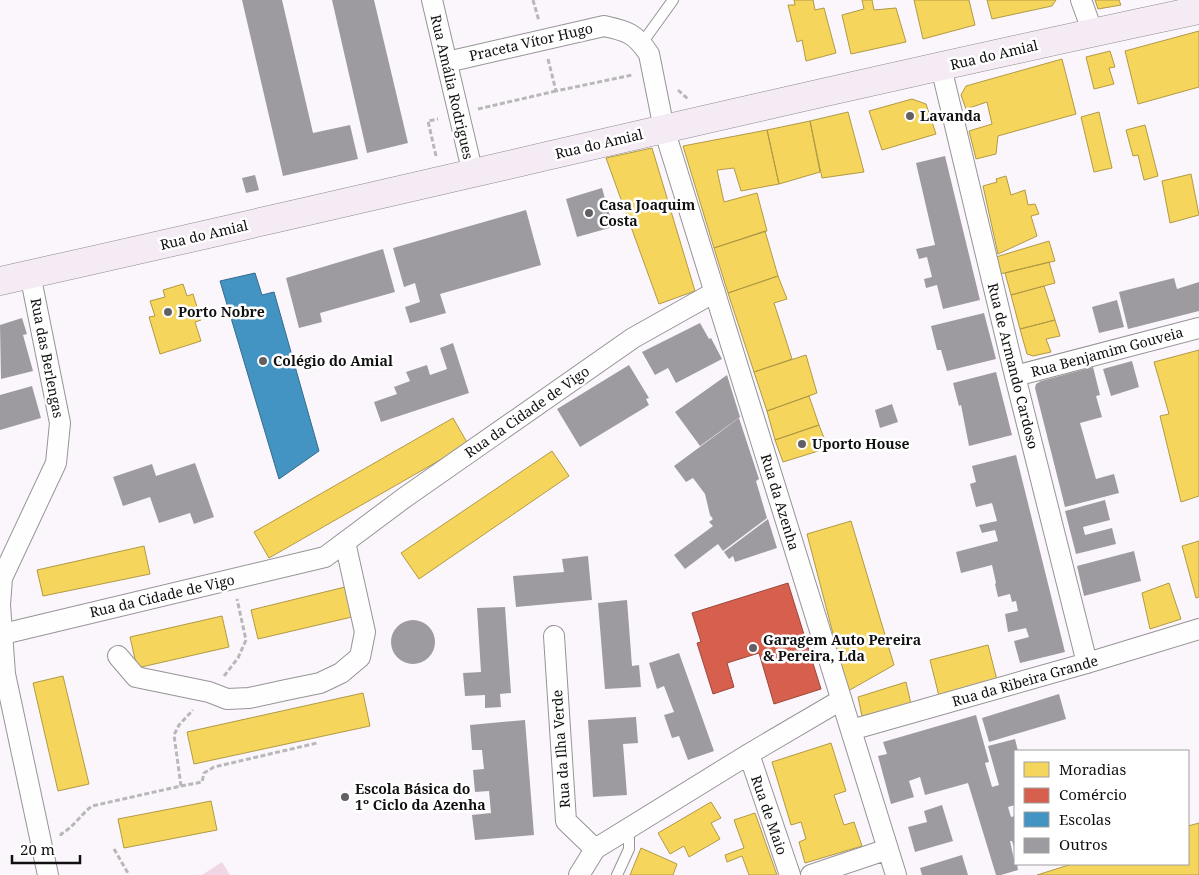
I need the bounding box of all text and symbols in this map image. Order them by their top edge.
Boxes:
street label: Rua Amália Rodrigues [427,13,478,161]
street label: Praceta Vítor Hugo [467,18,595,65]
street label: Rua do Amial [948,35,1040,74]
place label: Lavanda [920,106,981,125]
marker: Lavanda [904,110,916,122]
street label: Rua do Amial [553,124,645,163]
place label: Casa Joaquim Costa [599,195,695,230]
marker: Casa Joaquim Costa [583,207,595,219]
street label: Rua do Amial [158,215,250,254]
street label: Rua de Armando Cardoso [984,281,1043,451]
street label: Rua das Berlengas [27,296,68,420]
place label: Porto Nobre [178,302,265,321]
marker: Porto Nobre [162,306,174,318]
street label: Rua Benjamim Gouveia [1029,322,1185,381]
place label: Colégio do Amial [273,351,393,370]
marker: Colégio do Amial [257,355,269,367]
street label: Rua da Cidade de Vigo [461,361,593,462]
place label: Uporto House [812,434,909,453]
marker: Uporto House [796,438,808,450]
street label: Rua da Azenha [757,451,804,553]
street label: Rua da Cidade de Vigo [88,570,236,621]
place label: Garagem Auto Pereira & Pereira, Lda [763,630,921,665]
marker: Garagem Auto Pereira & Pereira, Lda [747,642,759,654]
street label: Rua da Ribeira Grande [950,651,1100,710]
street label: Rua da Ilha Verde [547,689,574,809]
legend [1014,750,1189,865]
text: Moradias [1059,759,1126,779]
street label: Rua de Maio [747,773,792,857]
place label: Escola Básica do 1º Ciclo da Azenha [355,779,486,814]
text: Comércio [1059,784,1127,804]
marker: Escola Básica do 1º Ciclo da Azenha [339,791,351,803]
text: Escolas [1059,809,1111,829]
scale bar [12,832,80,864]
text: Outros [1059,834,1108,854]
text: 20 m [20,839,55,859]

